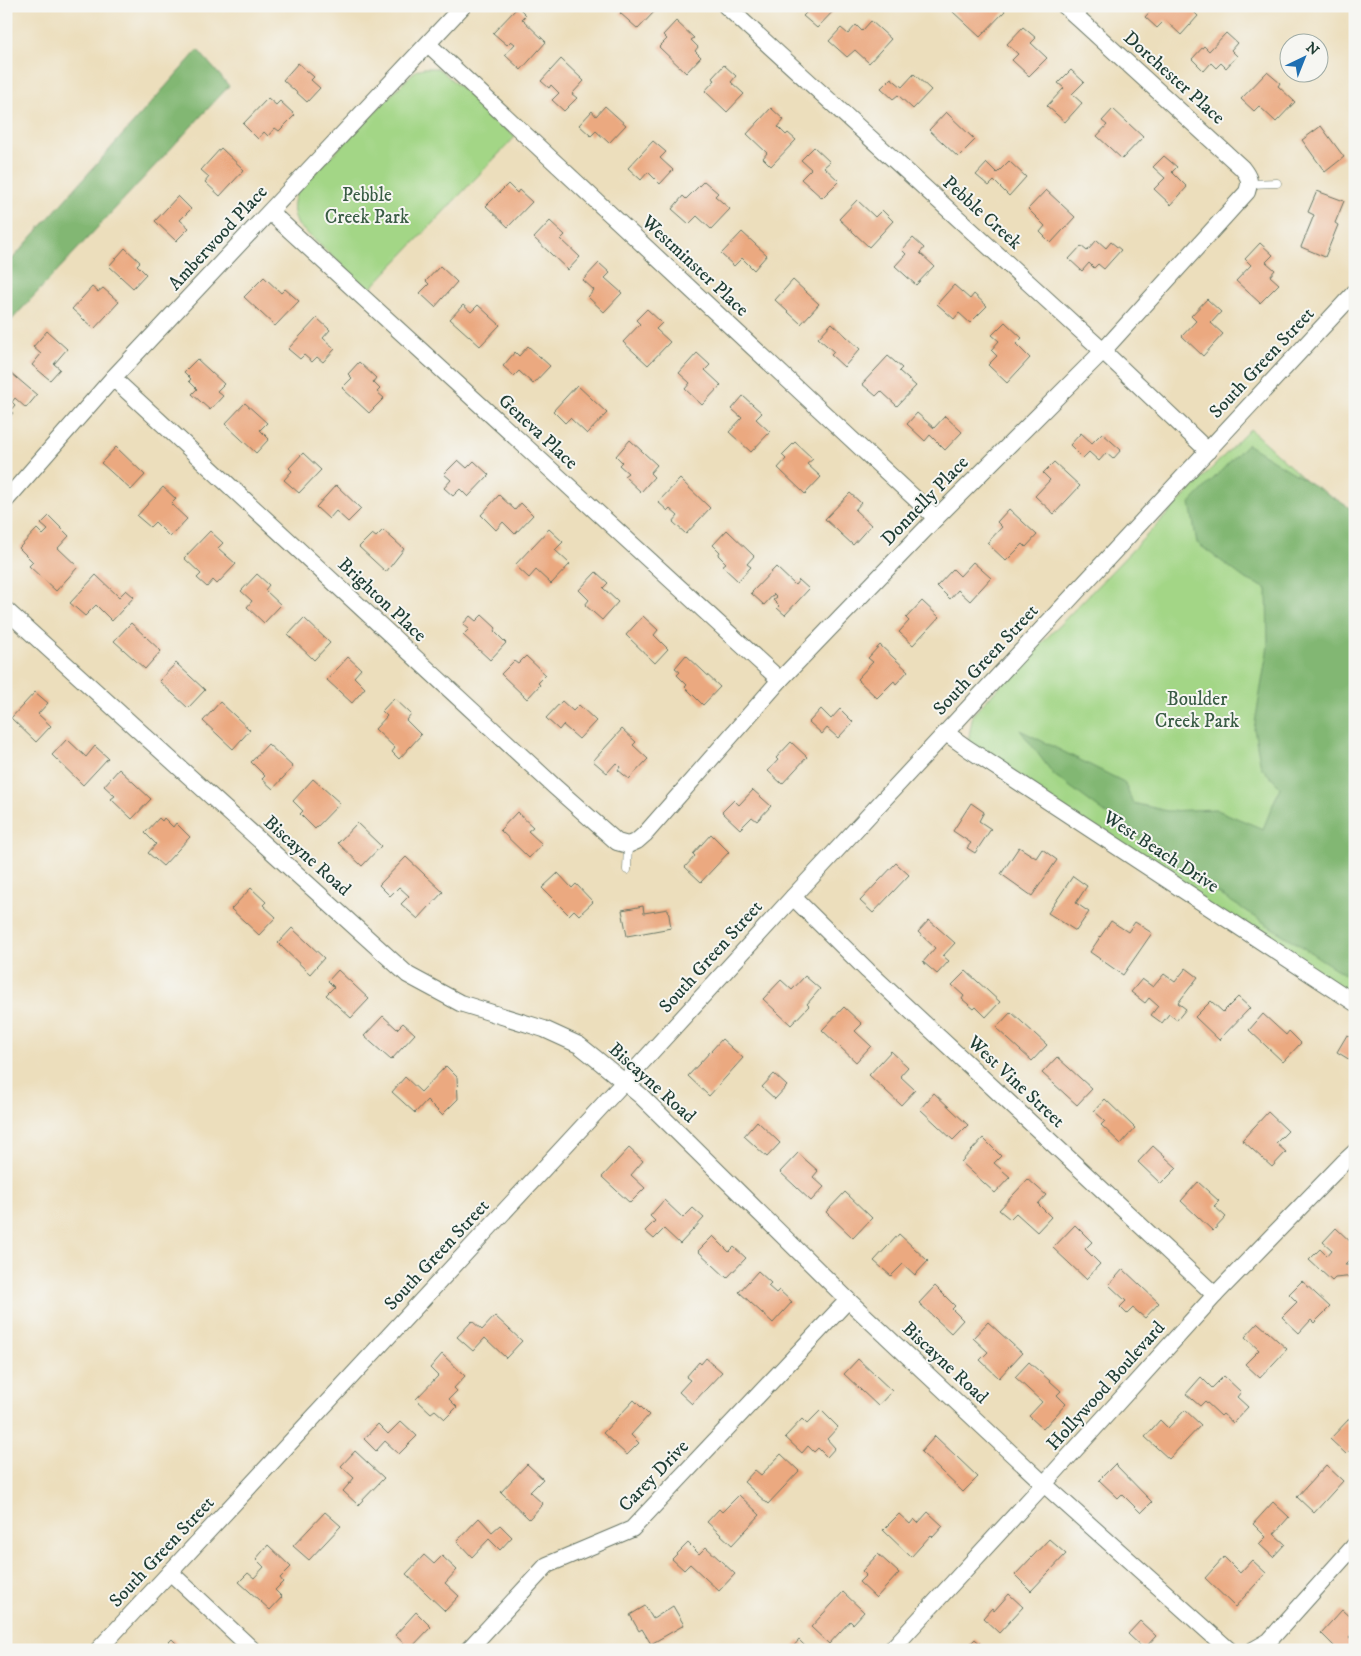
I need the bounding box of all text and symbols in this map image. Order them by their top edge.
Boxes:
street label: Dorchester Place [1119,26,1230,130]
north arrow [1278,32,1328,82]
text: N [1302,39,1323,60]
street label: Pebble Creek [938,171,1027,255]
street label: Amberwood Place [163,181,273,295]
park label: Pebble Creek Park [325,184,410,229]
street label: Westminster Place [636,210,753,322]
street label: South Green Street [1205,303,1319,423]
street label: Geneva Place [494,389,583,475]
street label: Donnelly Place [876,451,974,551]
street label: Brighton Place [333,553,431,647]
street label: South Green Street [929,600,1043,720]
park label: Boulder Creek Park [1155,688,1240,733]
street label: West Beach Drive [1098,805,1223,898]
street label: Biscayne Road [259,811,356,902]
street label: South Green Street [654,896,768,1018]
street label: West Vine Street [962,1030,1069,1133]
street label: Biscayne Road [604,1038,701,1129]
street label: South Green Street [380,1195,494,1315]
street label: Hollywood Boulevard [1042,1316,1170,1455]
street label: Biscayne Road [897,1317,993,1409]
street label: Carey Drive [614,1435,694,1517]
street label: South Green Street [105,1492,219,1612]

